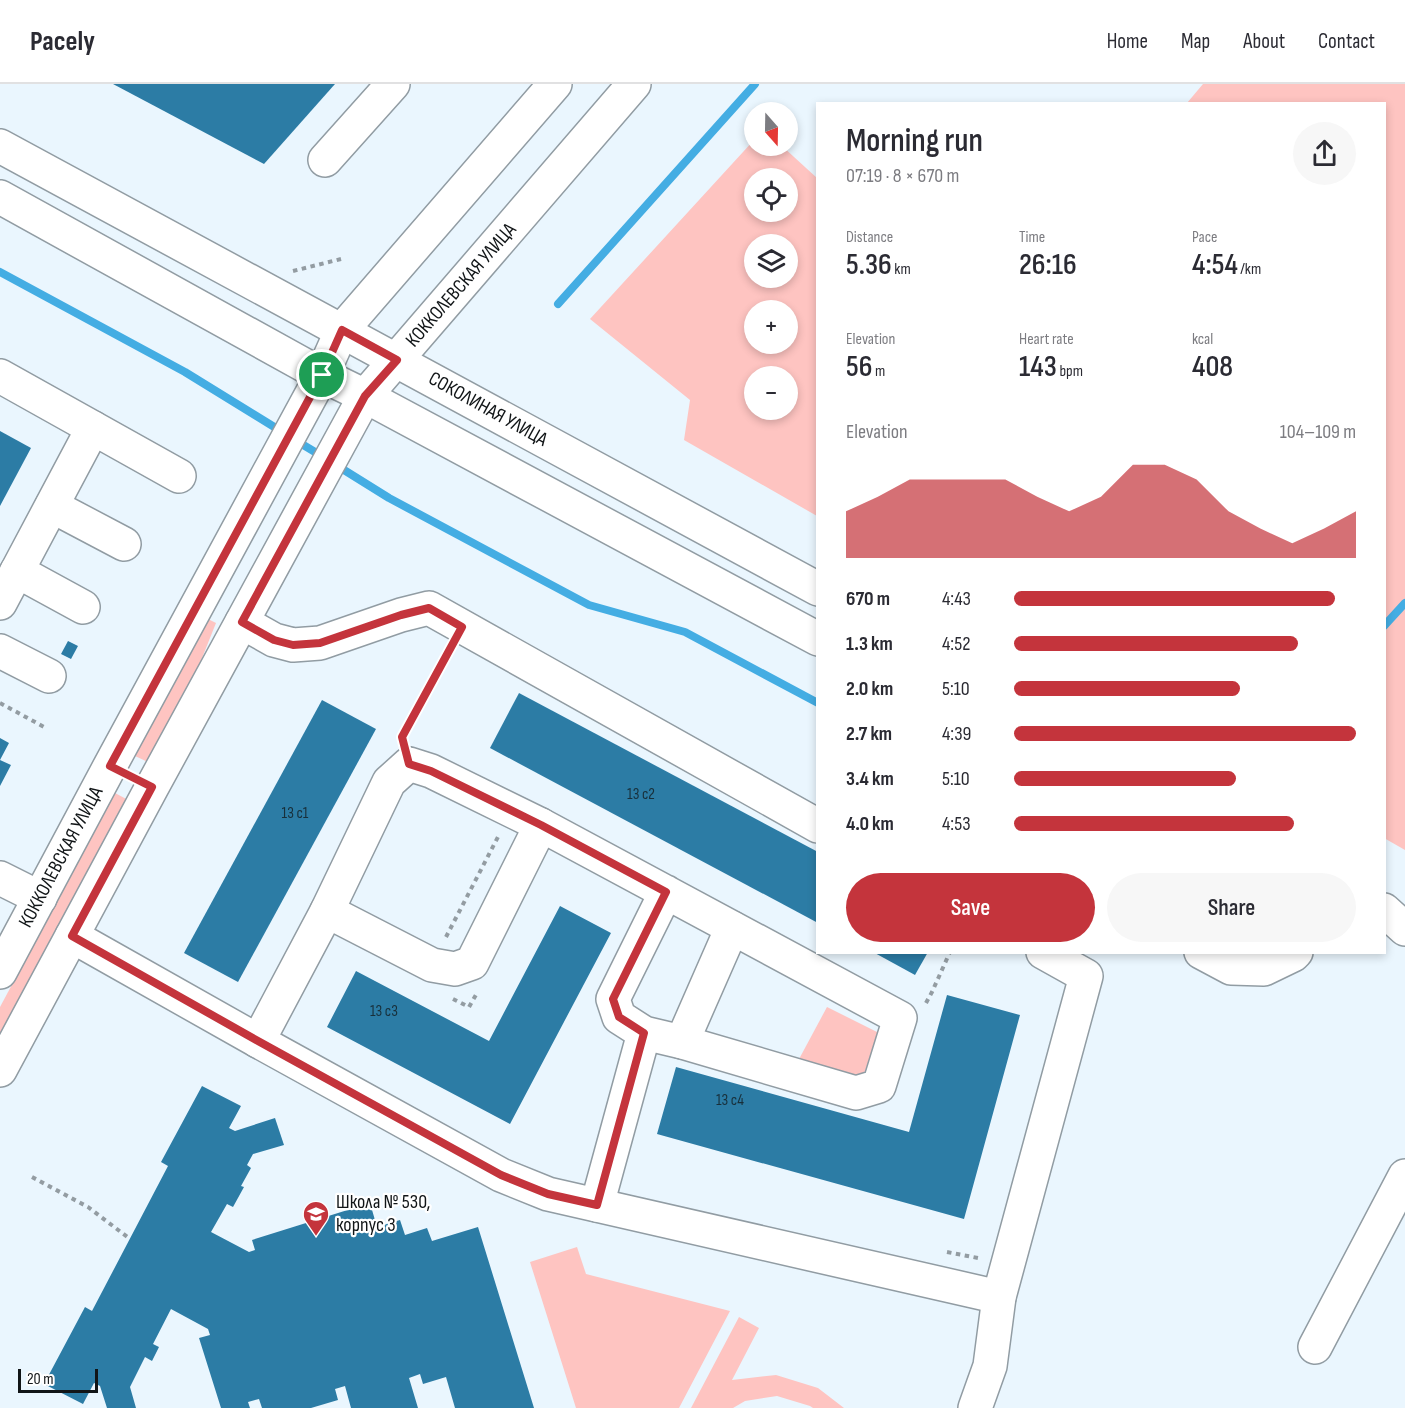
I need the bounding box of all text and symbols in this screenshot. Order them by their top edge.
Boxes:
text: Pacely [30,25,95,58]
text: Home [1107,29,1148,54]
text: Map [1181,29,1210,54]
text: About [1243,29,1285,54]
text: Contact [1318,29,1375,54]
north arrow [744,102,798,156]
map controls [744,102,798,420]
text: Morning run [846,121,983,161]
button: share [1293,122,1356,185]
text: 07:19 · 8 × 670 m [846,164,959,188]
button: locate [744,168,798,222]
street label: КОККОЛЕВСКАЯ УЛИЦА [401,218,522,352]
text: Distance [846,228,893,247]
text: Time [1019,228,1045,247]
text: Pace [1192,228,1217,247]
button: layers [744,234,798,288]
text: 5.36 [846,247,892,283]
text: 26:16 [1019,247,1077,283]
text: 4:54 [1192,247,1238,283]
text: km [892,260,911,279]
text: /km [1238,260,1261,279]
button: + [744,300,798,354]
text: Elevation [846,330,895,349]
text: Heart rate [1019,330,1074,349]
text: kcal [1192,330,1213,349]
pin [296,349,347,400]
text: 56 [846,349,872,385]
text: 143 [1019,349,1057,385]
text: 408 [1192,349,1233,385]
icon: arrive [305,358,338,391]
text: m [872,362,885,381]
text: bpm [1057,362,1083,381]
street label: СОКОЛИНАЯ УЛИЦА [424,366,552,452]
button: − [744,366,798,420]
text: Elevation [846,420,908,444]
text: 104–109 m [1280,420,1356,444]
text: 670 m [846,587,890,611]
text: 4:43 [942,587,971,611]
text: 1.3 km [846,632,893,656]
text: 4:52 [942,632,970,656]
text: 2.0 km [846,677,893,701]
text: 5:10 [942,677,970,701]
text: 2.7 km [846,722,892,746]
text: 4:39 [942,722,971,746]
text: 3.4 km [846,767,894,791]
text: 5:10 [942,767,970,791]
street label: КОККОЛЕВСКАЯ УЛИЦА [14,782,108,932]
house number: 13 с2 [627,785,655,804]
house number: 13 с1 [282,804,309,823]
text: 4.0 km [846,812,894,836]
text: 4:53 [942,812,971,836]
button: Save [846,873,1095,942]
button: Share [1107,873,1356,942]
house number: 13 с3 [370,1002,398,1021]
house number: 13 с4 [716,1091,744,1110]
place label: Школа № 530, корпус 3 [336,1190,430,1237]
school or university icon: Школа № 530, корпус 3 [301,1199,331,1237]
scale bar [18,1366,98,1394]
text: 20 m [27,1370,54,1389]

